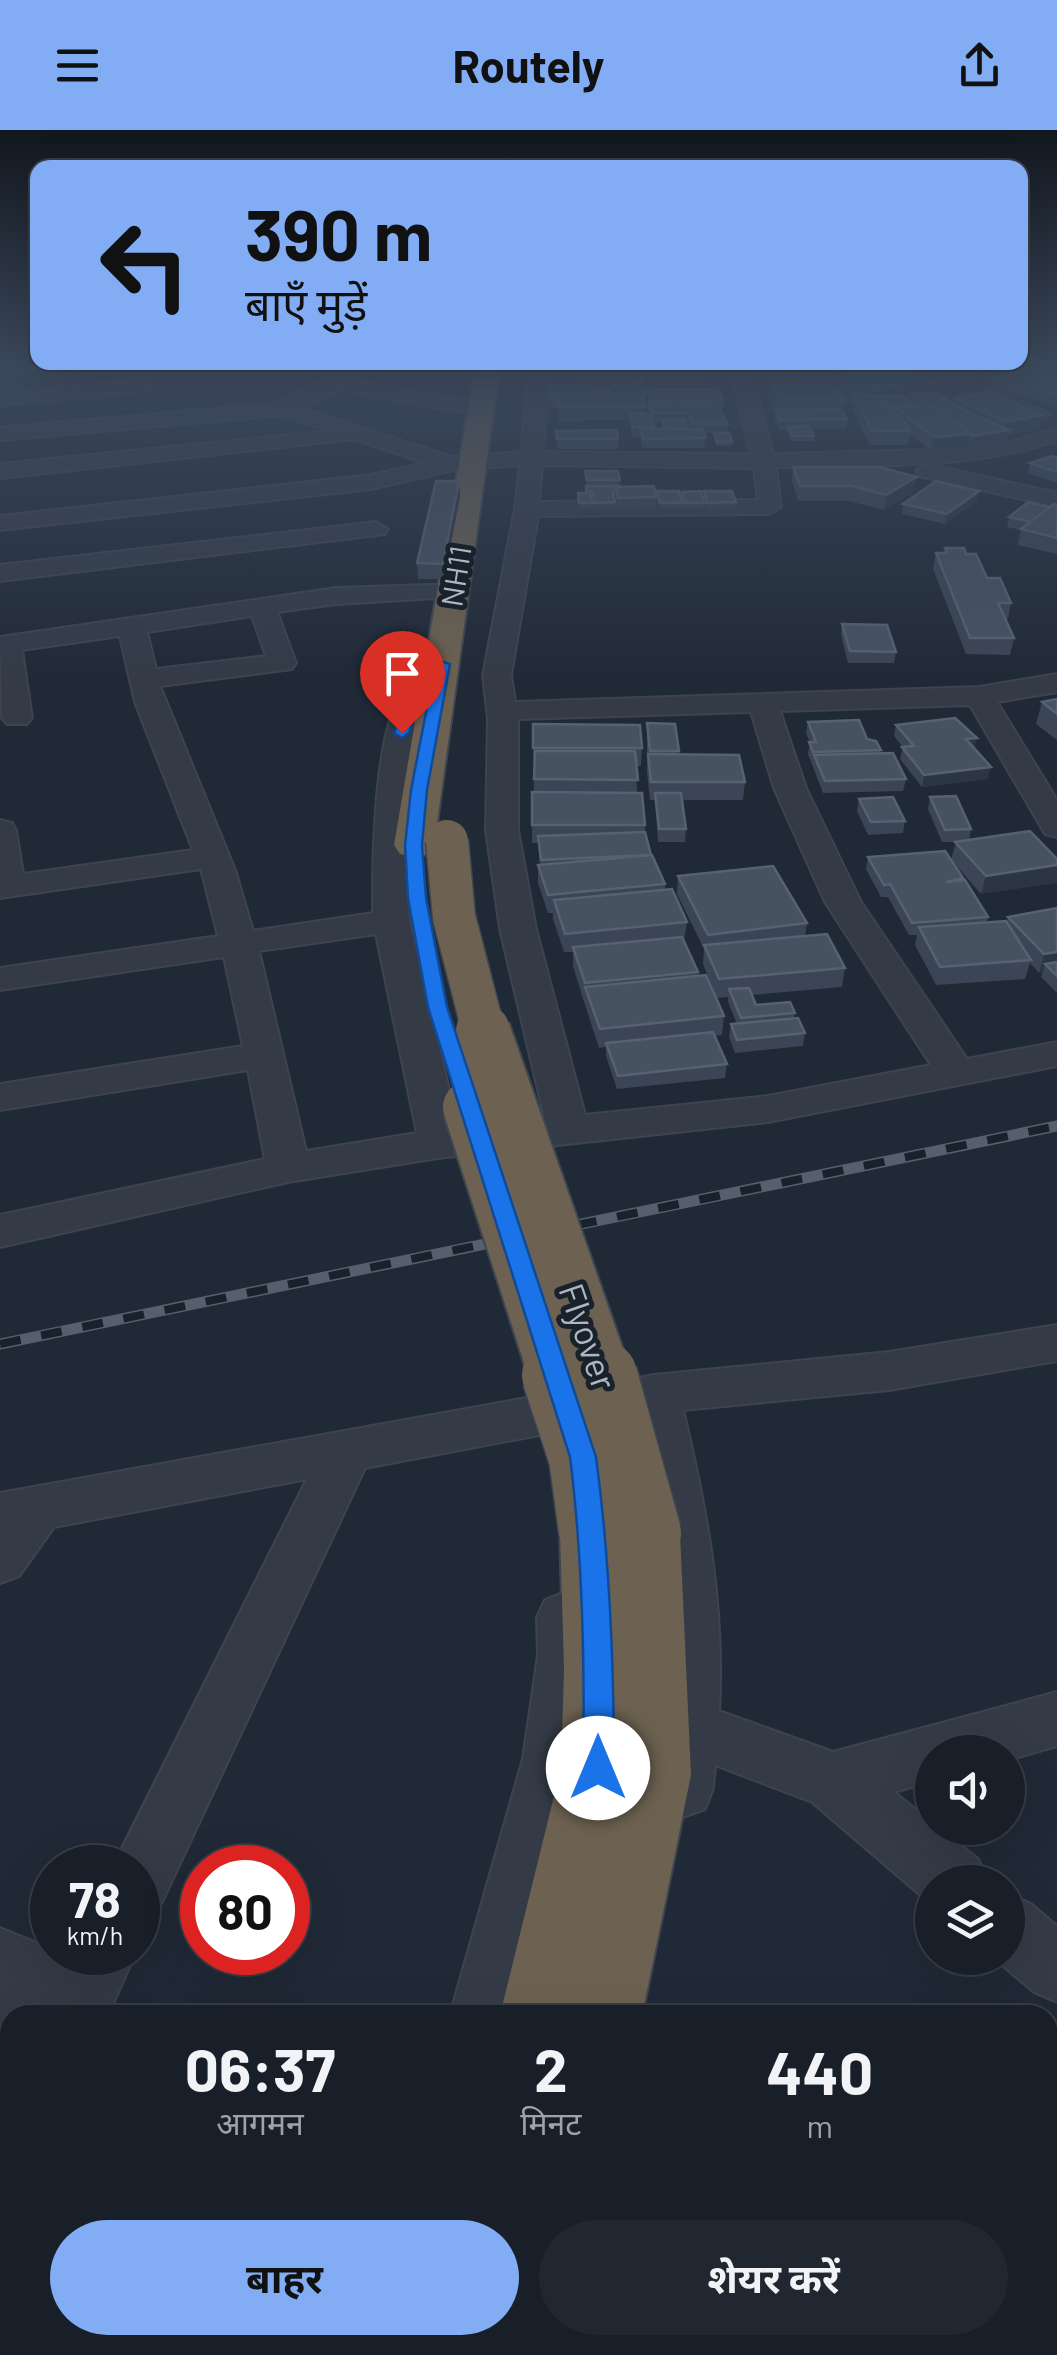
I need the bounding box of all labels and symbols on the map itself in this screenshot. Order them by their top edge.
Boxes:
street label: NH11 [432,543,478,609]
pin [360,631,445,734]
street label: Flyover [551,1277,627,1395]
position arrow [546,1716,650,1820]
speed limit sign: 80 [180,1845,310,1975]

